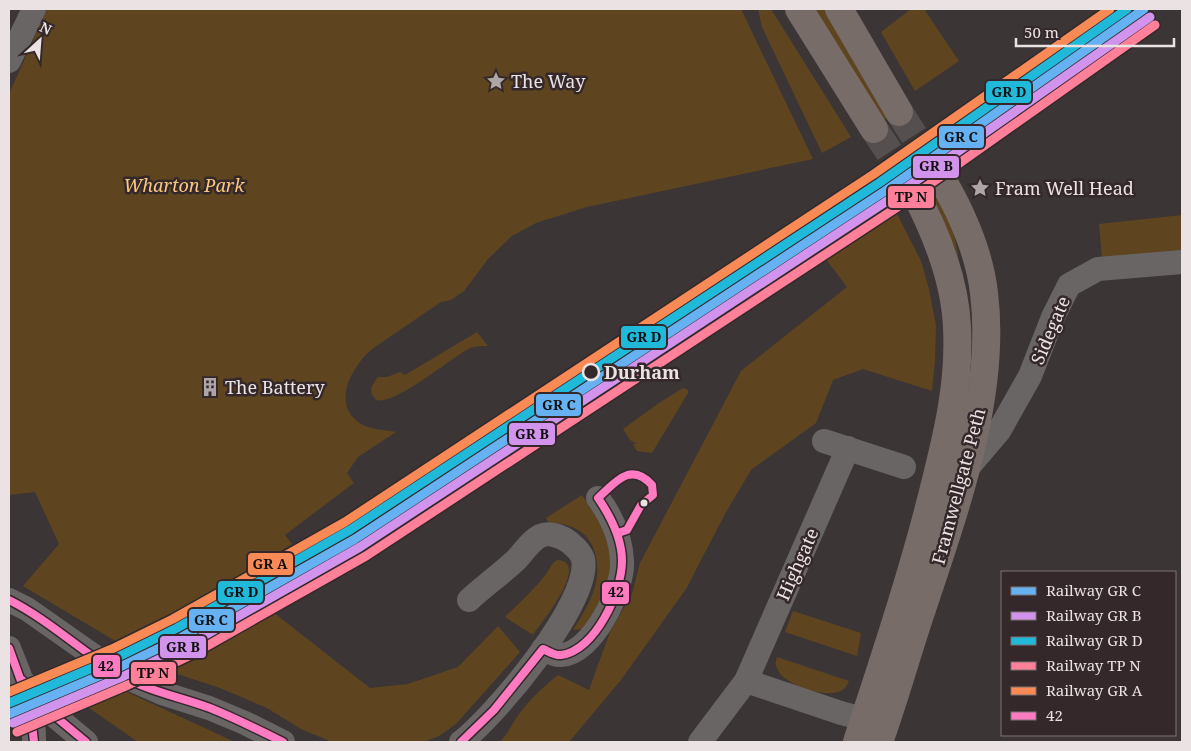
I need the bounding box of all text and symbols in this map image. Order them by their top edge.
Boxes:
north arrow [15,15,65,65]
scale bar [1016,15,1174,47]
text: N [37,17,55,39]
text: 50 m [1024,22,1059,42]
place label: The Way [511,69,586,93]
place icon: The Way [485,70,507,92]
line badge: GR D [985,80,1032,104]
text: GR D [991,82,1027,101]
line badge: GR C [938,125,985,149]
text: GR C [944,127,978,146]
line badge: GR B [912,155,960,179]
text: GR B [919,156,953,175]
park label: Wharton Park [123,173,245,197]
place label: Fram Well Head [995,176,1134,200]
place icon: Fram Well Head [969,177,991,199]
line badge: TP N [887,185,935,209]
text: TP N [895,187,927,206]
street label: Sidegate [1025,292,1075,368]
line badge: GR D [620,325,667,349]
text: GR D [626,327,662,346]
place label: Durham [604,360,680,384]
marker: Durham [582,363,600,381]
place label: The Battery [225,375,325,399]
building icon: The Battery [199,376,221,398]
line badge: GR C [535,393,582,417]
text: GR C [542,395,576,414]
street label: Framwellgate Peth [926,405,990,567]
line badge: GR B [508,422,556,446]
text: GR B [515,424,549,443]
unlabelled marker [639,498,649,508]
street label: Highgate [770,524,824,604]
line badge: GR A [247,552,294,576]
text: GR A [253,554,288,573]
legend [1001,571,1176,736]
line badge: GR D [217,580,264,604]
text: Railway GR C [1046,580,1141,600]
line badge: 42 [601,581,630,605]
text: GR D [223,582,259,601]
text: 42 [608,582,624,601]
text: Railway GR B [1046,605,1141,625]
line badge: GR C [188,608,235,632]
text: GR C [194,610,228,629]
text: Railway GR D [1046,630,1143,650]
line badge: GR B [159,635,207,659]
text: GR B [166,637,200,656]
line badge: 42 [92,654,121,678]
text: Railway TP N [1046,655,1141,675]
text: 42 [98,656,114,675]
line badge: TP N [130,661,177,685]
text: TP N [137,663,169,682]
text: Railway GR A [1046,680,1143,700]
text: 42 [1046,705,1063,725]

